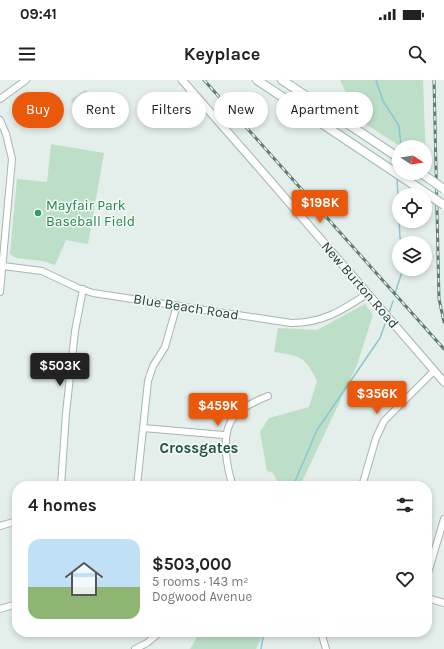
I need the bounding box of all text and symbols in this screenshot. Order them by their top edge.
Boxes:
text: 09:41 [20,5,57,23]
icon: menu [16,43,38,65]
text: Keyplace [184,43,260,65]
icon: search [406,43,428,65]
chip: Buy [12,92,64,128]
chip: Rent [72,92,129,128]
chip: Filters [137,92,206,128]
chip: New [214,92,268,128]
chip: Apartment [276,92,373,128]
north arrow [392,140,432,180]
map controls [392,140,432,276]
button: locate [392,188,432,228]
pin: $198K [292,190,348,224]
text: $198K [301,195,339,210]
place label: Mayfair Park Baseball Field [46,197,135,230]
marker: Mayfair Park Baseball Field [33,208,43,218]
button: layers [392,236,432,276]
street label: New Burton Road [318,238,402,332]
street label: Blue Beach Road [132,290,240,324]
pin: $503K [32,353,88,387]
text: $503K [39,358,81,373]
pin: $356K [349,381,405,415]
text: $356K [356,386,398,401]
pin: $459K [190,393,246,427]
text: $459K [198,398,238,413]
district label: Crossgates [160,439,239,457]
icon: filters [394,494,416,516]
text: 4 homes [28,495,97,515]
text: $503,000 [152,554,232,574]
icon: home [60,555,108,603]
icon: heart [394,568,416,590]
text: 5 rooms · 143 m² [152,574,249,589]
text: Dogwood Avenue [152,589,252,604]

